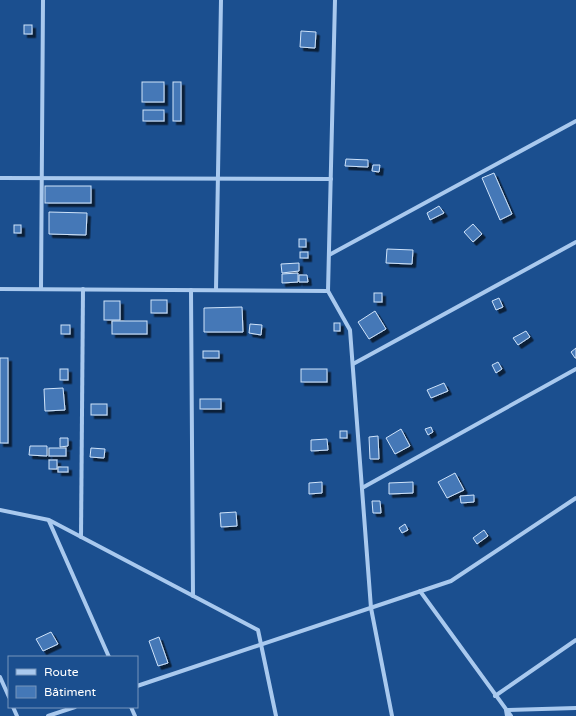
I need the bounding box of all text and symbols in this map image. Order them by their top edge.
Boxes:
legend [8,656,138,708]
text: Route [44,665,79,679]
text: Bâtiment [44,685,96,699]

